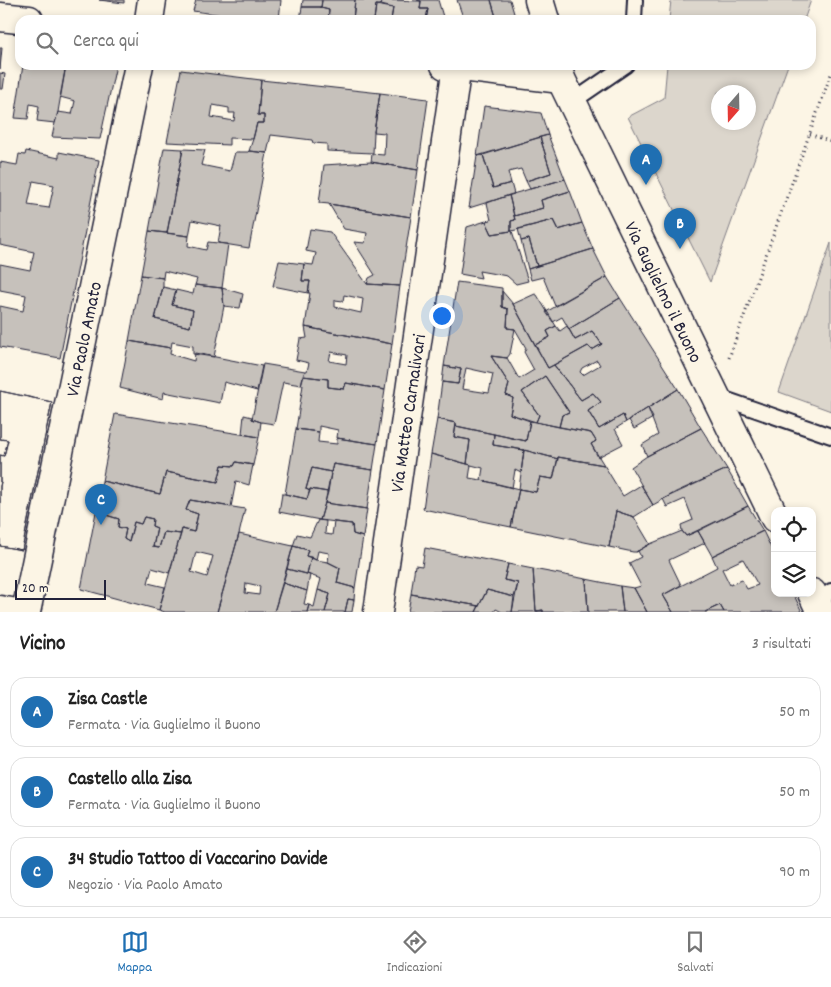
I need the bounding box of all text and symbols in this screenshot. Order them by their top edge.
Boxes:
search box [15,15,816,70]
icon: search [33,29,61,57]
text: Cerca qui [73,29,139,56]
north arrow [711,85,756,130]
pin: A [630,144,662,185]
pin: B [664,208,696,249]
street label: Via Guglielmo il Buono [621,218,709,366]
street label: Via Paolo Amato [61,279,111,400]
your location [429,303,455,329]
street label: Via Matteo Carnalivari [385,332,435,495]
pin: C [85,484,117,525]
map controls [771,507,816,597]
button: locate [771,507,816,552]
button: layers [771,552,816,597]
scale bar [15,577,106,600]
text: 20 m [22,579,49,599]
text: Vicino [20,630,65,660]
text: 3 risultati [752,633,811,656]
text: Zisa Castle [68,687,147,714]
text: A [33,701,41,724]
text: 50 m [779,701,810,724]
text: Fermata · Via Guglielmo il Buono [68,714,261,737]
text: Castello alla Zisa [68,767,192,794]
text: B [33,781,41,804]
text: 50 m [779,781,810,804]
text: Fermata · Via Guglielmo il Buono [68,794,261,817]
text: 34 Studio Tattoo di Vaccarino Davide [68,847,328,874]
text: C [33,861,41,884]
text: 90 m [779,861,810,884]
text: Negozio · Via Paolo Amato [68,874,223,897]
tab: Mappa [118,928,152,978]
tab: Indicazioni [387,928,442,978]
tab: Salvati [677,928,713,978]

